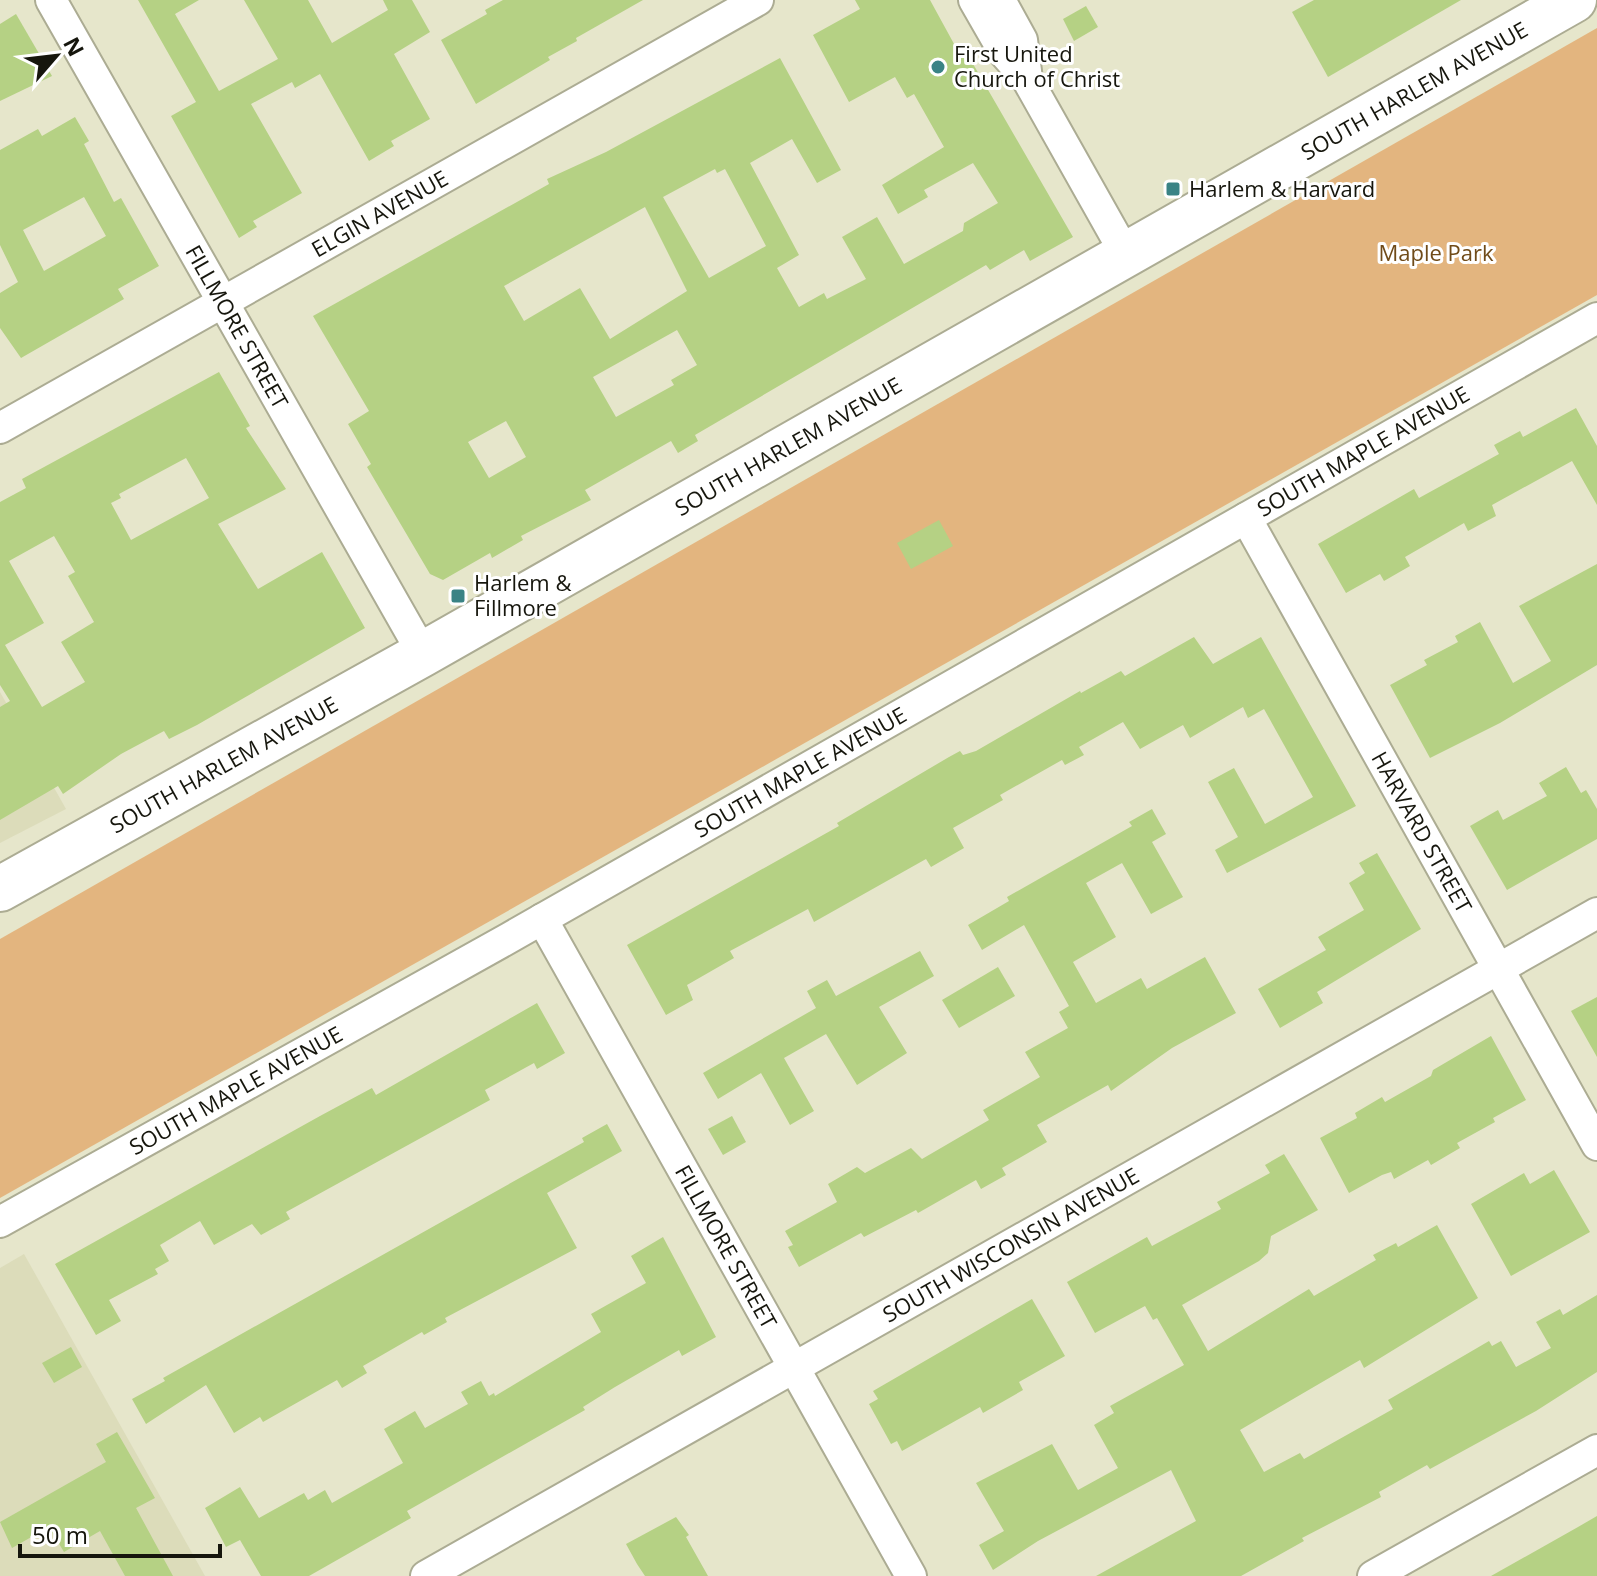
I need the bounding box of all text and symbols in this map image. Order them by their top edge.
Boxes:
street label: SOUTH HARLEM AVENUE [1295,14,1533,166]
north arrow [16,16,96,96]
text: N [57,31,92,61]
place label: First United Church of Christ [954,38,1120,93]
marker: First United Church of Christ [929,58,947,76]
street label: ELGIN AVENUE [305,162,453,263]
place label: Harlem & Harvard [1189,173,1375,203]
marker: Harlem & Harvard [1164,180,1182,198]
park label: Maple Park [1378,237,1494,267]
street label: FILLMORE STREET [179,239,296,413]
street label: SOUTH HARLEM AVENUE [669,369,907,522]
street label: SOUTH MAPLE AVENUE [1251,378,1474,523]
place label: Harlem & Fillmore [474,567,571,622]
marker: Harlem & Fillmore [449,587,467,605]
street label: SOUTH HARLEM AVENUE [104,688,343,839]
street label: SOUTH MAPLE AVENUE [688,699,911,844]
street label: HARVARD STREET [1366,746,1480,918]
street label: SOUTH MAPLE AVENUE [123,1018,347,1161]
street label: FILLMORE STREET [669,1159,785,1334]
street label: SOUTH WISCONSIN AVENUE [877,1160,1144,1329]
scale bar [20,1508,220,1558]
text: 50 m [32,1518,88,1551]

